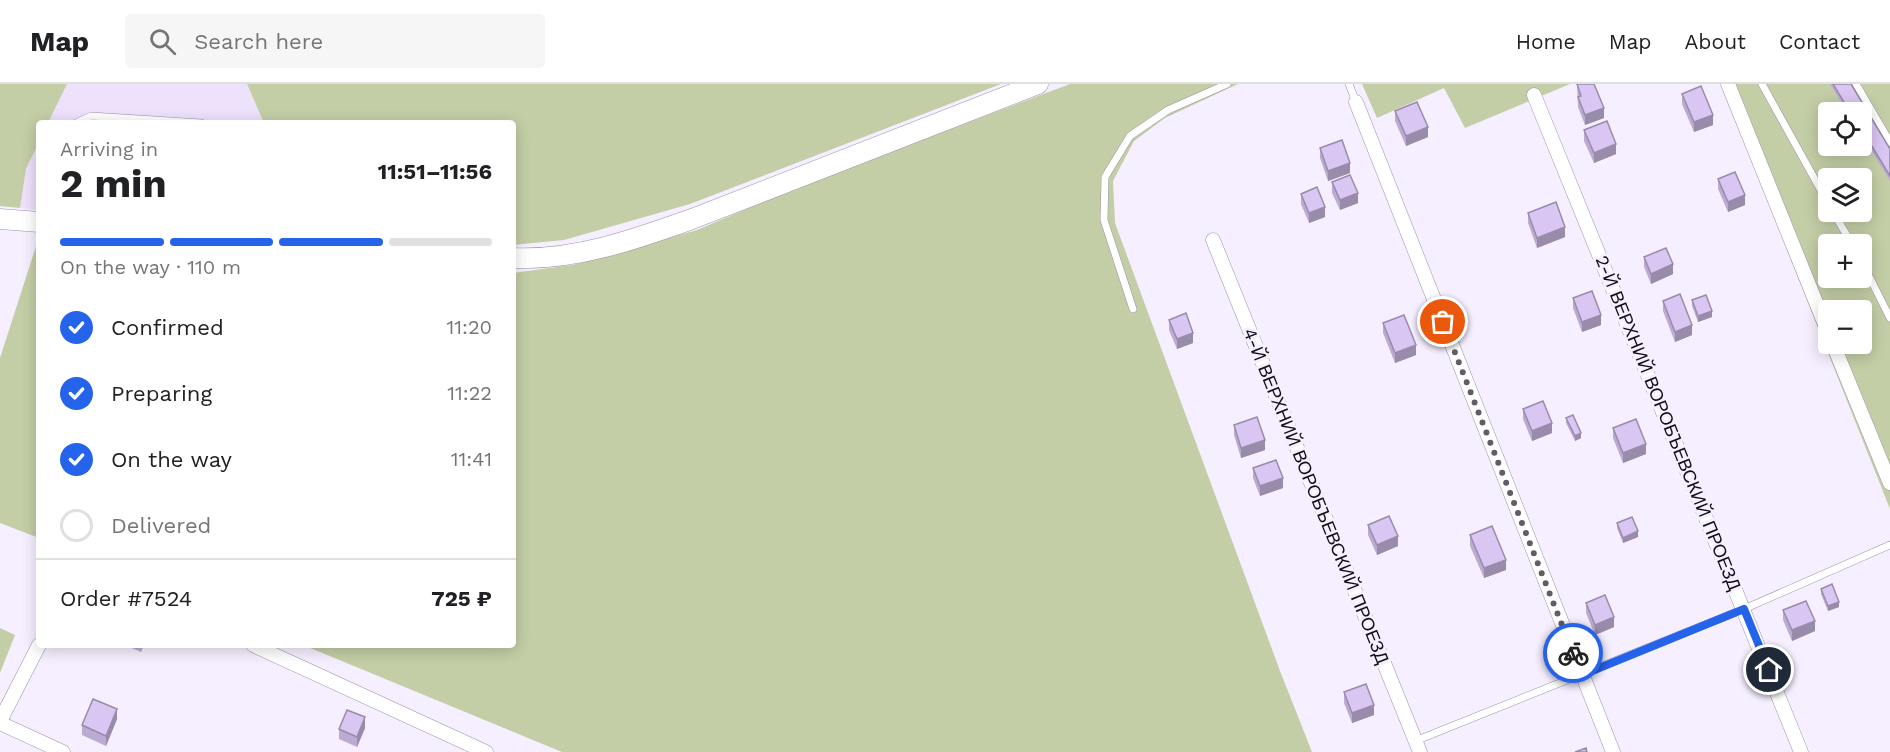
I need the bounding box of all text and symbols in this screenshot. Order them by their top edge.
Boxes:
search box [125,14,545,68]
text: Map [30,25,89,58]
icon: search [146,25,179,58]
text: Search here [194,29,323,54]
text: Home [1516,29,1576,54]
text: Map [1609,29,1652,54]
text: About [1685,29,1746,54]
text: Contact [1779,29,1860,54]
map controls [1818,102,1872,354]
button: locate [1818,102,1872,156]
text: Arriving in [60,137,158,161]
text: 11:51–11:56 [378,159,492,184]
text: 2 min [60,161,167,206]
button: layers [1818,168,1872,222]
button: + [1818,234,1872,288]
street label: 2-Й ВЕРХНИЙ ВОРОБЪЕВСКИЙ ПРОЕЗД [1591,252,1745,593]
text: On the way · 110 m [60,255,241,279]
pin [1417,296,1468,347]
button: − [1818,300,1872,354]
icon: bag [1426,305,1459,338]
icon: check [60,311,93,344]
text: Confirmed [111,315,224,340]
text: 11:20 [446,315,492,339]
street label: 4-Й ВЕРХНИЙ ВОРОБЪЕВСКИЙ ПРОЕЗД [1239,325,1394,667]
icon: check [60,377,93,410]
text: Preparing [111,381,212,406]
text: 11:22 [447,381,492,405]
icon: check [60,443,93,476]
text: On the way [111,447,232,472]
text: 11:41 [451,447,492,471]
text: Delivered [111,513,211,538]
text: Order #7524 [60,586,192,611]
text: 725 ₽ [431,586,492,611]
courier [1543,623,1603,683]
icon: bike [1557,637,1590,670]
pin [1743,644,1794,695]
icon: home [1752,653,1785,686]

